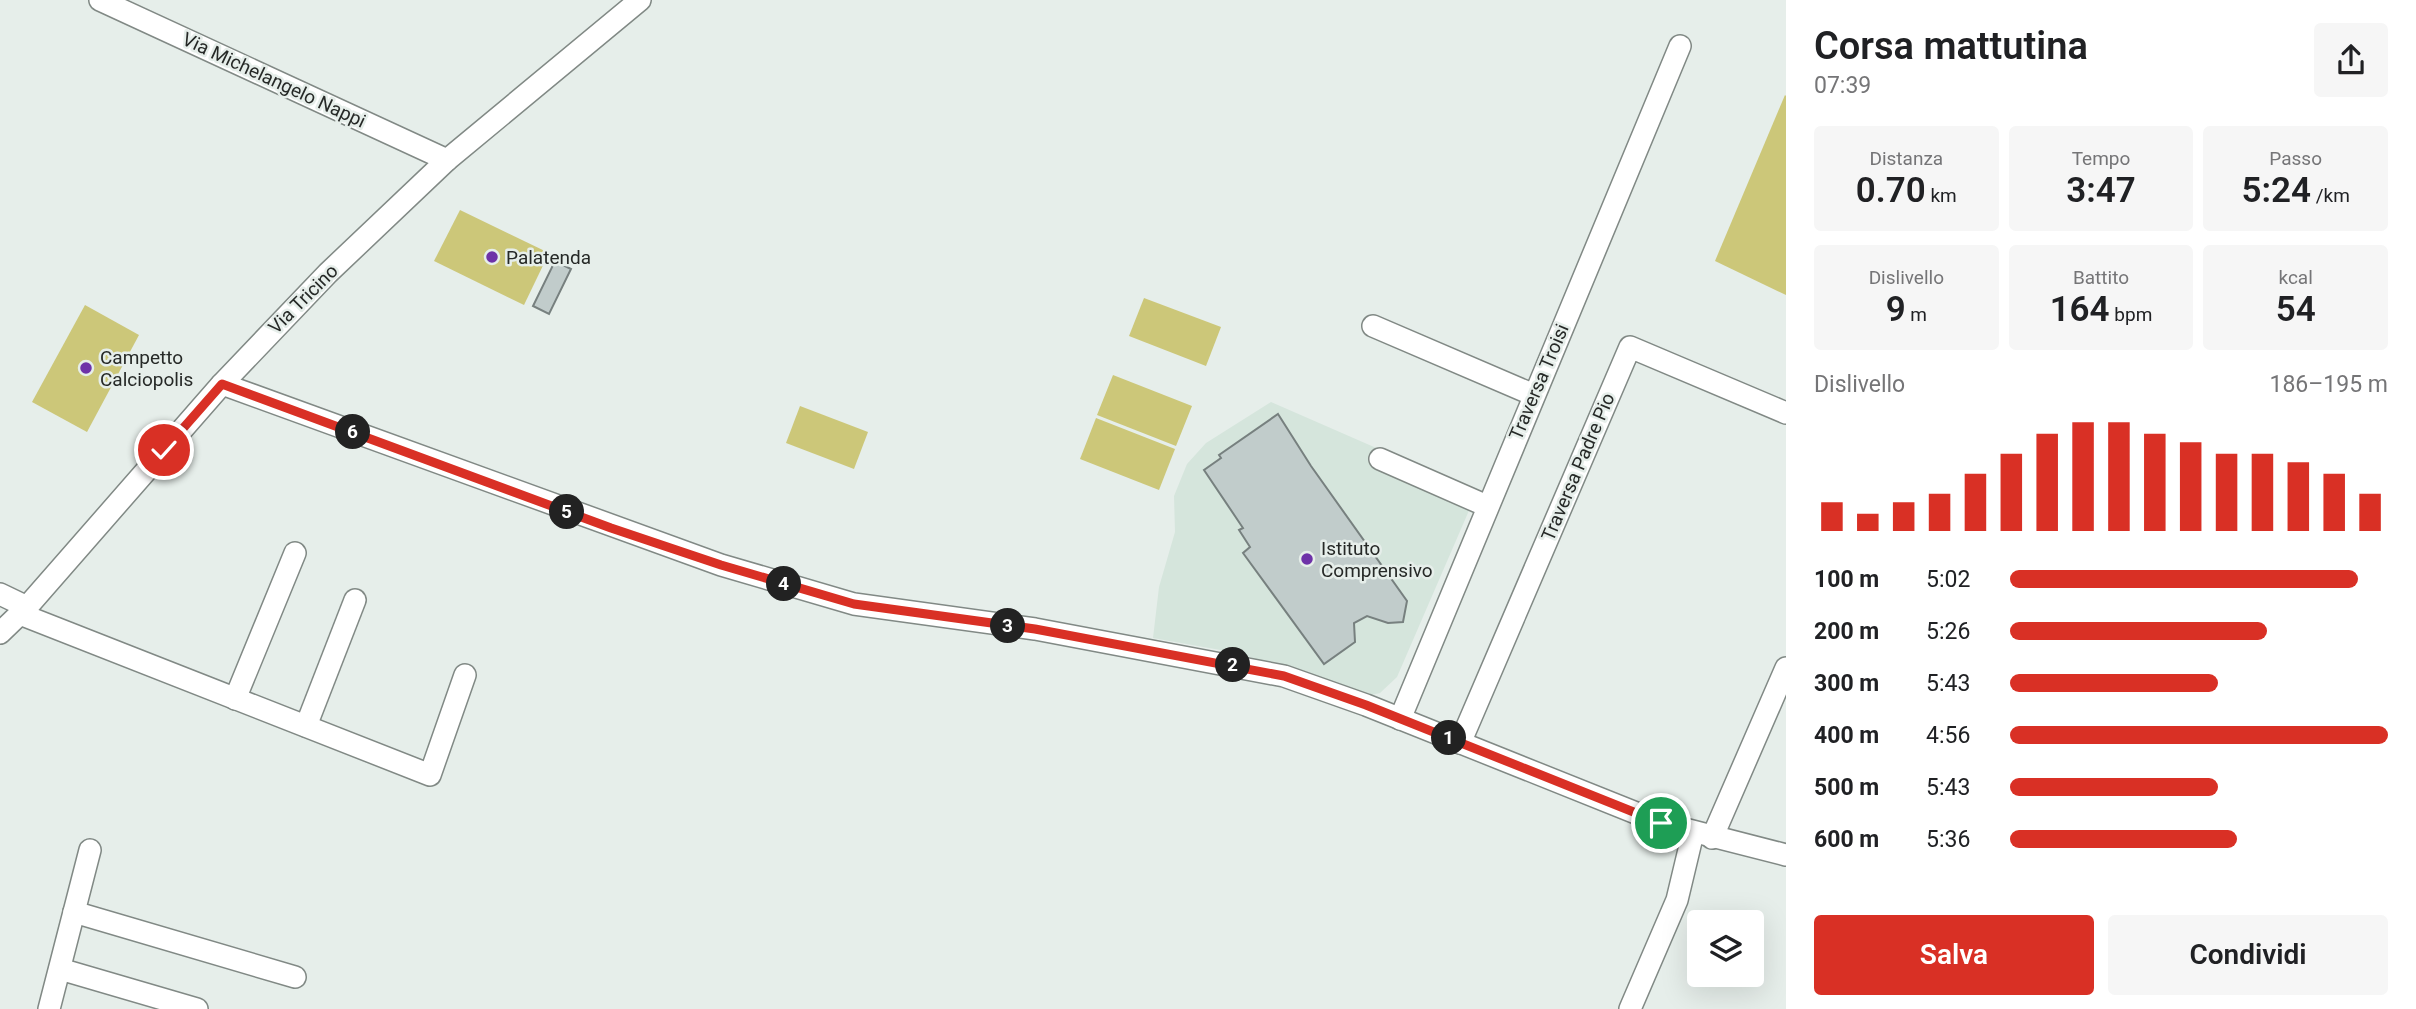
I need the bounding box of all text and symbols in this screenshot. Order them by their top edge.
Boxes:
button: share [2314,23,2388,97]
text: Corsa mattutina [1814,24,2088,68]
street label: Via Michelangelo Nappi [179,27,369,133]
text: 07:39 [1814,72,1871,99]
text: Distanza [1869,147,1943,170]
text: Tempo [2072,147,2130,170]
text: Passo [2269,147,2322,170]
text: 0.70 [1856,170,1926,211]
text: 3:47 [2066,170,2136,211]
text: 5:24 [2241,170,2311,211]
text: km [1926,184,1957,207]
text: /km [2311,184,2350,207]
place label: Palatenda [506,246,591,269]
marker: Palatenda [484,249,500,265]
street label: Via Tricino [263,259,343,339]
text: Dislivello [1869,266,1944,289]
text: Battito [2073,266,2129,289]
text: kcal [2278,266,2313,289]
text: 9 [1886,289,1906,330]
text: 164 [2050,289,2110,330]
text: 54 [2276,289,2316,330]
text: m [1906,303,1927,326]
text: bpm [2110,303,2152,326]
street label: Traversa Troisi [1504,321,1574,443]
place label: Campetto Calciopolis [100,346,193,391]
marker: Campetto Calciopolis [78,360,94,376]
text: Dislivello [1814,371,1905,398]
text: 186–195 m [2269,371,2388,398]
street label: Traversa Padre Pio [1536,389,1620,545]
pin: 6 [336,414,370,450]
pin [134,420,194,480]
text: 6 [347,420,358,443]
icon: check [145,431,183,469]
pin: 5 [550,494,584,530]
text: 5 [561,500,572,523]
place label: Istituto Comprensivo [1321,537,1433,582]
marker: Istituto Comprensivo [1299,551,1315,567]
pin: 4 [766,566,802,602]
text: 100 m [1814,566,1879,593]
text: 5:02 [1926,566,1970,593]
text: 4 [778,572,789,595]
pin: 3 [990,608,1026,644]
text: 3 [1002,614,1013,637]
text: 200 m [1814,618,1879,645]
text: 5:26 [1926,618,1970,645]
pin: 2 [1216,648,1250,682]
text: 2 [1227,653,1238,676]
text: 300 m [1814,670,1879,697]
text: 5:43 [1926,670,1970,697]
pin: 1 [1432,720,1466,756]
text: 400 m [1814,722,1879,749]
text: 4:56 [1926,722,1970,749]
text: 1 [1443,726,1454,749]
text: 500 m [1814,774,1879,801]
text: 5:43 [1926,774,1970,801]
pin [1631,793,1691,853]
icon: arrive [1642,804,1680,842]
text: 600 m [1814,826,1879,853]
text: 5:36 [1926,826,1970,853]
map controls [1687,910,1764,987]
button: layers [1687,910,1764,987]
button: Salva [1814,915,2094,995]
button: Condividi [2108,915,2388,995]

